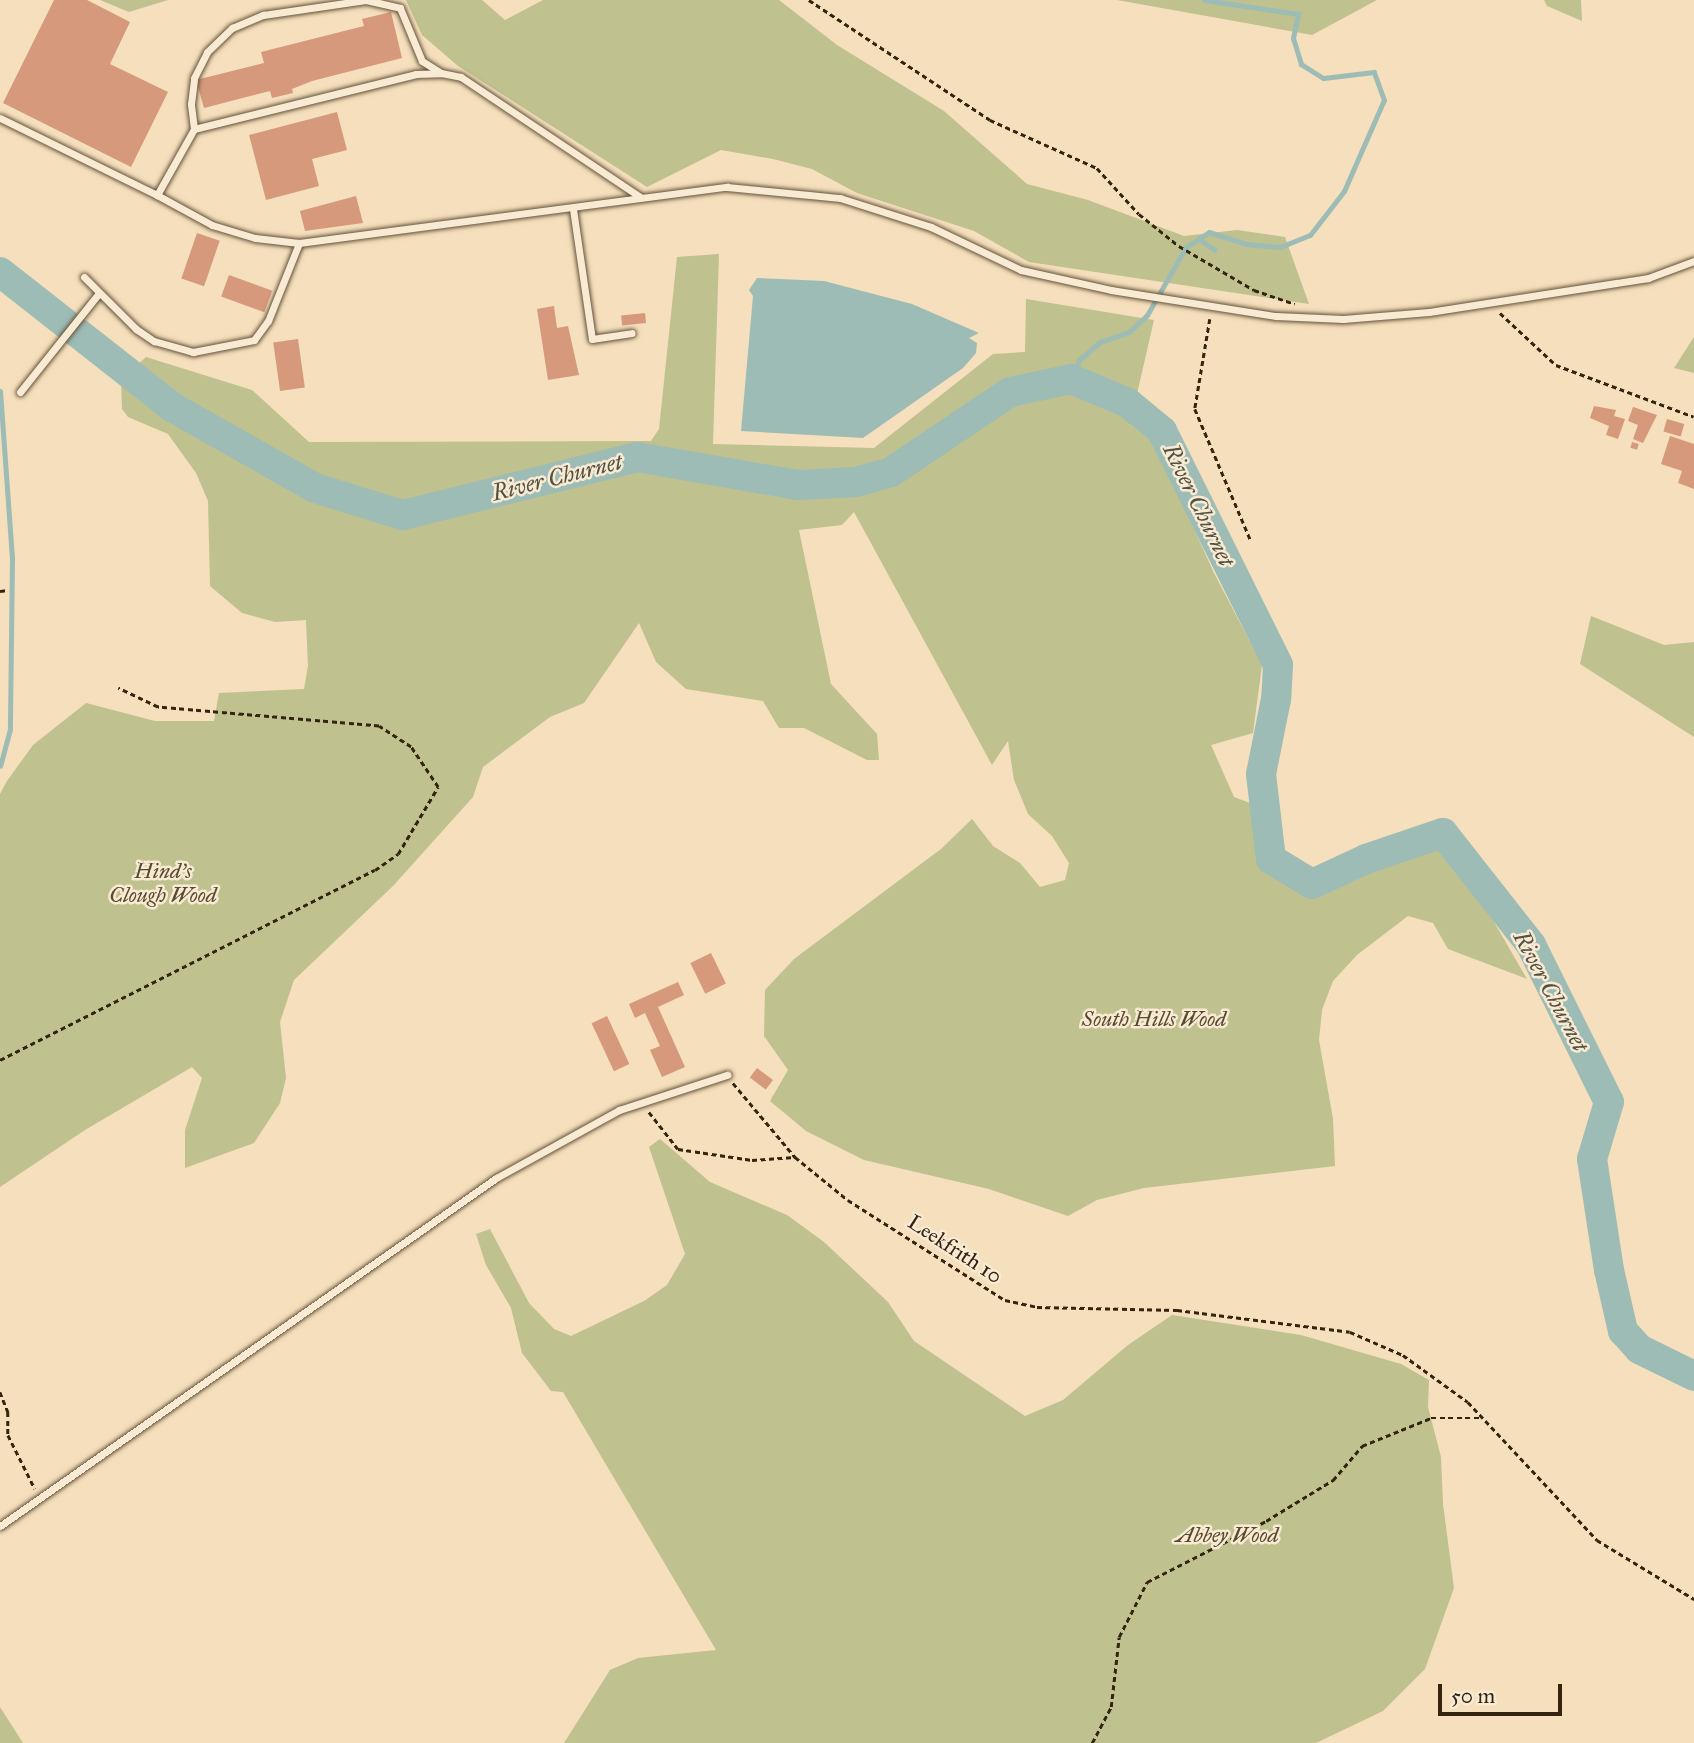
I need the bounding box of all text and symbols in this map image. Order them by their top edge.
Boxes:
water label: River Churnet [1157,439,1241,571]
water label: River Churnet [489,448,625,506]
park label: Hind's Clough Wood [109,858,217,908]
water label: River Churnet [1508,926,1594,1056]
park label: South Hills Wood [1082,1006,1226,1032]
street label: Leekfrith 10 [903,1209,1007,1289]
park label: Abbey Wood [1176,1522,1278,1548]
scale bar [1442,1670,1566,1714]
text: 50 m [1451,1683,1495,1709]

